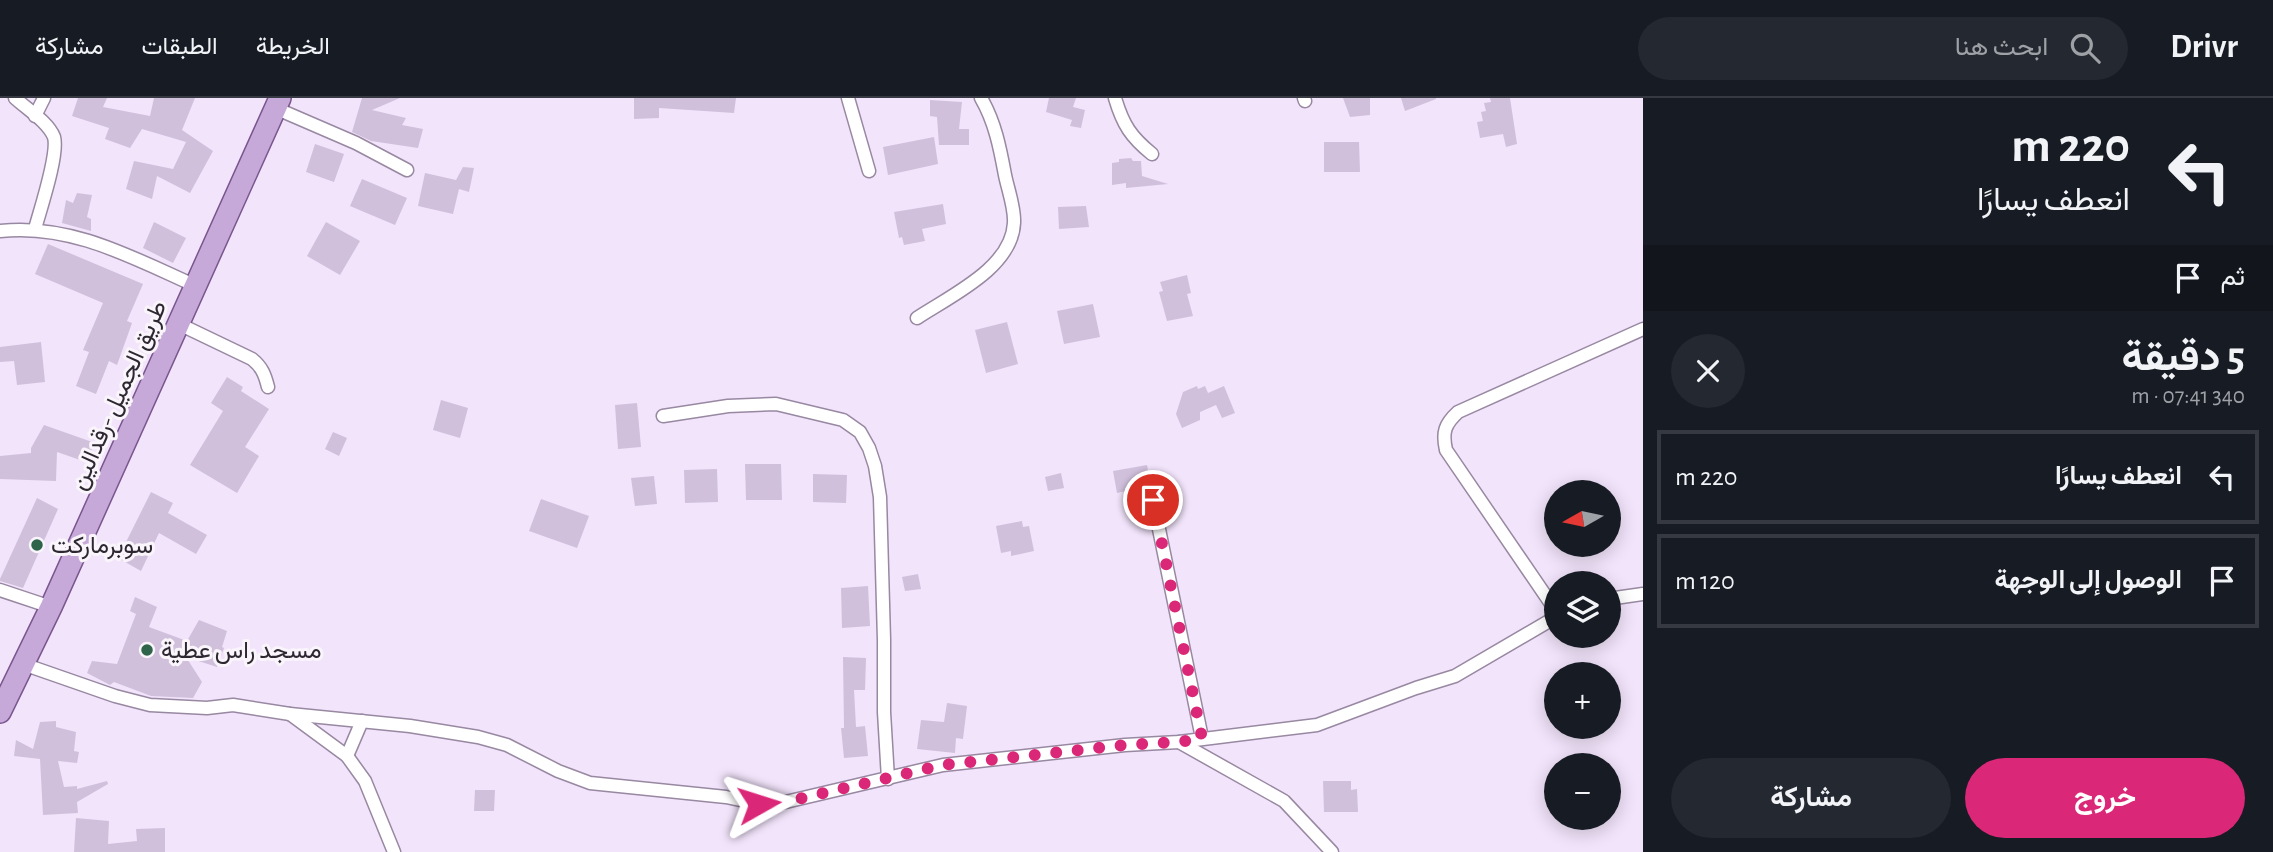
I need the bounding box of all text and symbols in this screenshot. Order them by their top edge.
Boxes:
search box [1638,17,2128,80]
icon: search [2066,29,2104,67]
text: Drivr [2170,31,2238,64]
text: ابحث هنا [1955,34,2048,60]
text: مشاركة [35,35,103,59]
text: الطبقات [141,35,218,59]
text: الخريطة [256,35,330,59]
text: 220 m [2011,122,2130,171]
icon: left [2154,126,2245,217]
text: انعطف يسارًا [1977,184,2130,216]
icon: arrive [2169,259,2207,297]
text: ثم [2221,264,2245,290]
street label: طريق الجميل -رقدالين [66,297,173,494]
button: close [1671,334,1745,408]
text: 5 دقيقة [2121,336,2245,378]
text: 340 m · 07:41 [2131,385,2245,408]
icon: left [2203,458,2241,496]
text: انعطف يسارًا [2055,463,2182,489]
text: 220 m [1675,464,1738,490]
pin [1123,470,1183,530]
north arrow [1544,480,1620,556]
map controls [1544,480,1621,830]
icon: arrive [1134,481,1172,519]
place label: سوبرماركت [51,534,153,560]
marker: سوبرماركت [29,537,45,553]
icon: arrive [2203,562,2241,600]
text: الوصول إلى الوجهة [1994,567,2182,593]
text: 120 m [1675,568,1735,594]
button: layers [1544,571,1621,648]
place label: مسجد راس عطية [161,639,321,665]
marker: مسجد راس عطية [139,642,155,658]
button: + [1544,662,1621,739]
button: − [1544,753,1621,830]
button: مشاركة [1671,758,1951,838]
button: خروج [1965,758,2245,838]
position arrow [722,767,796,841]

